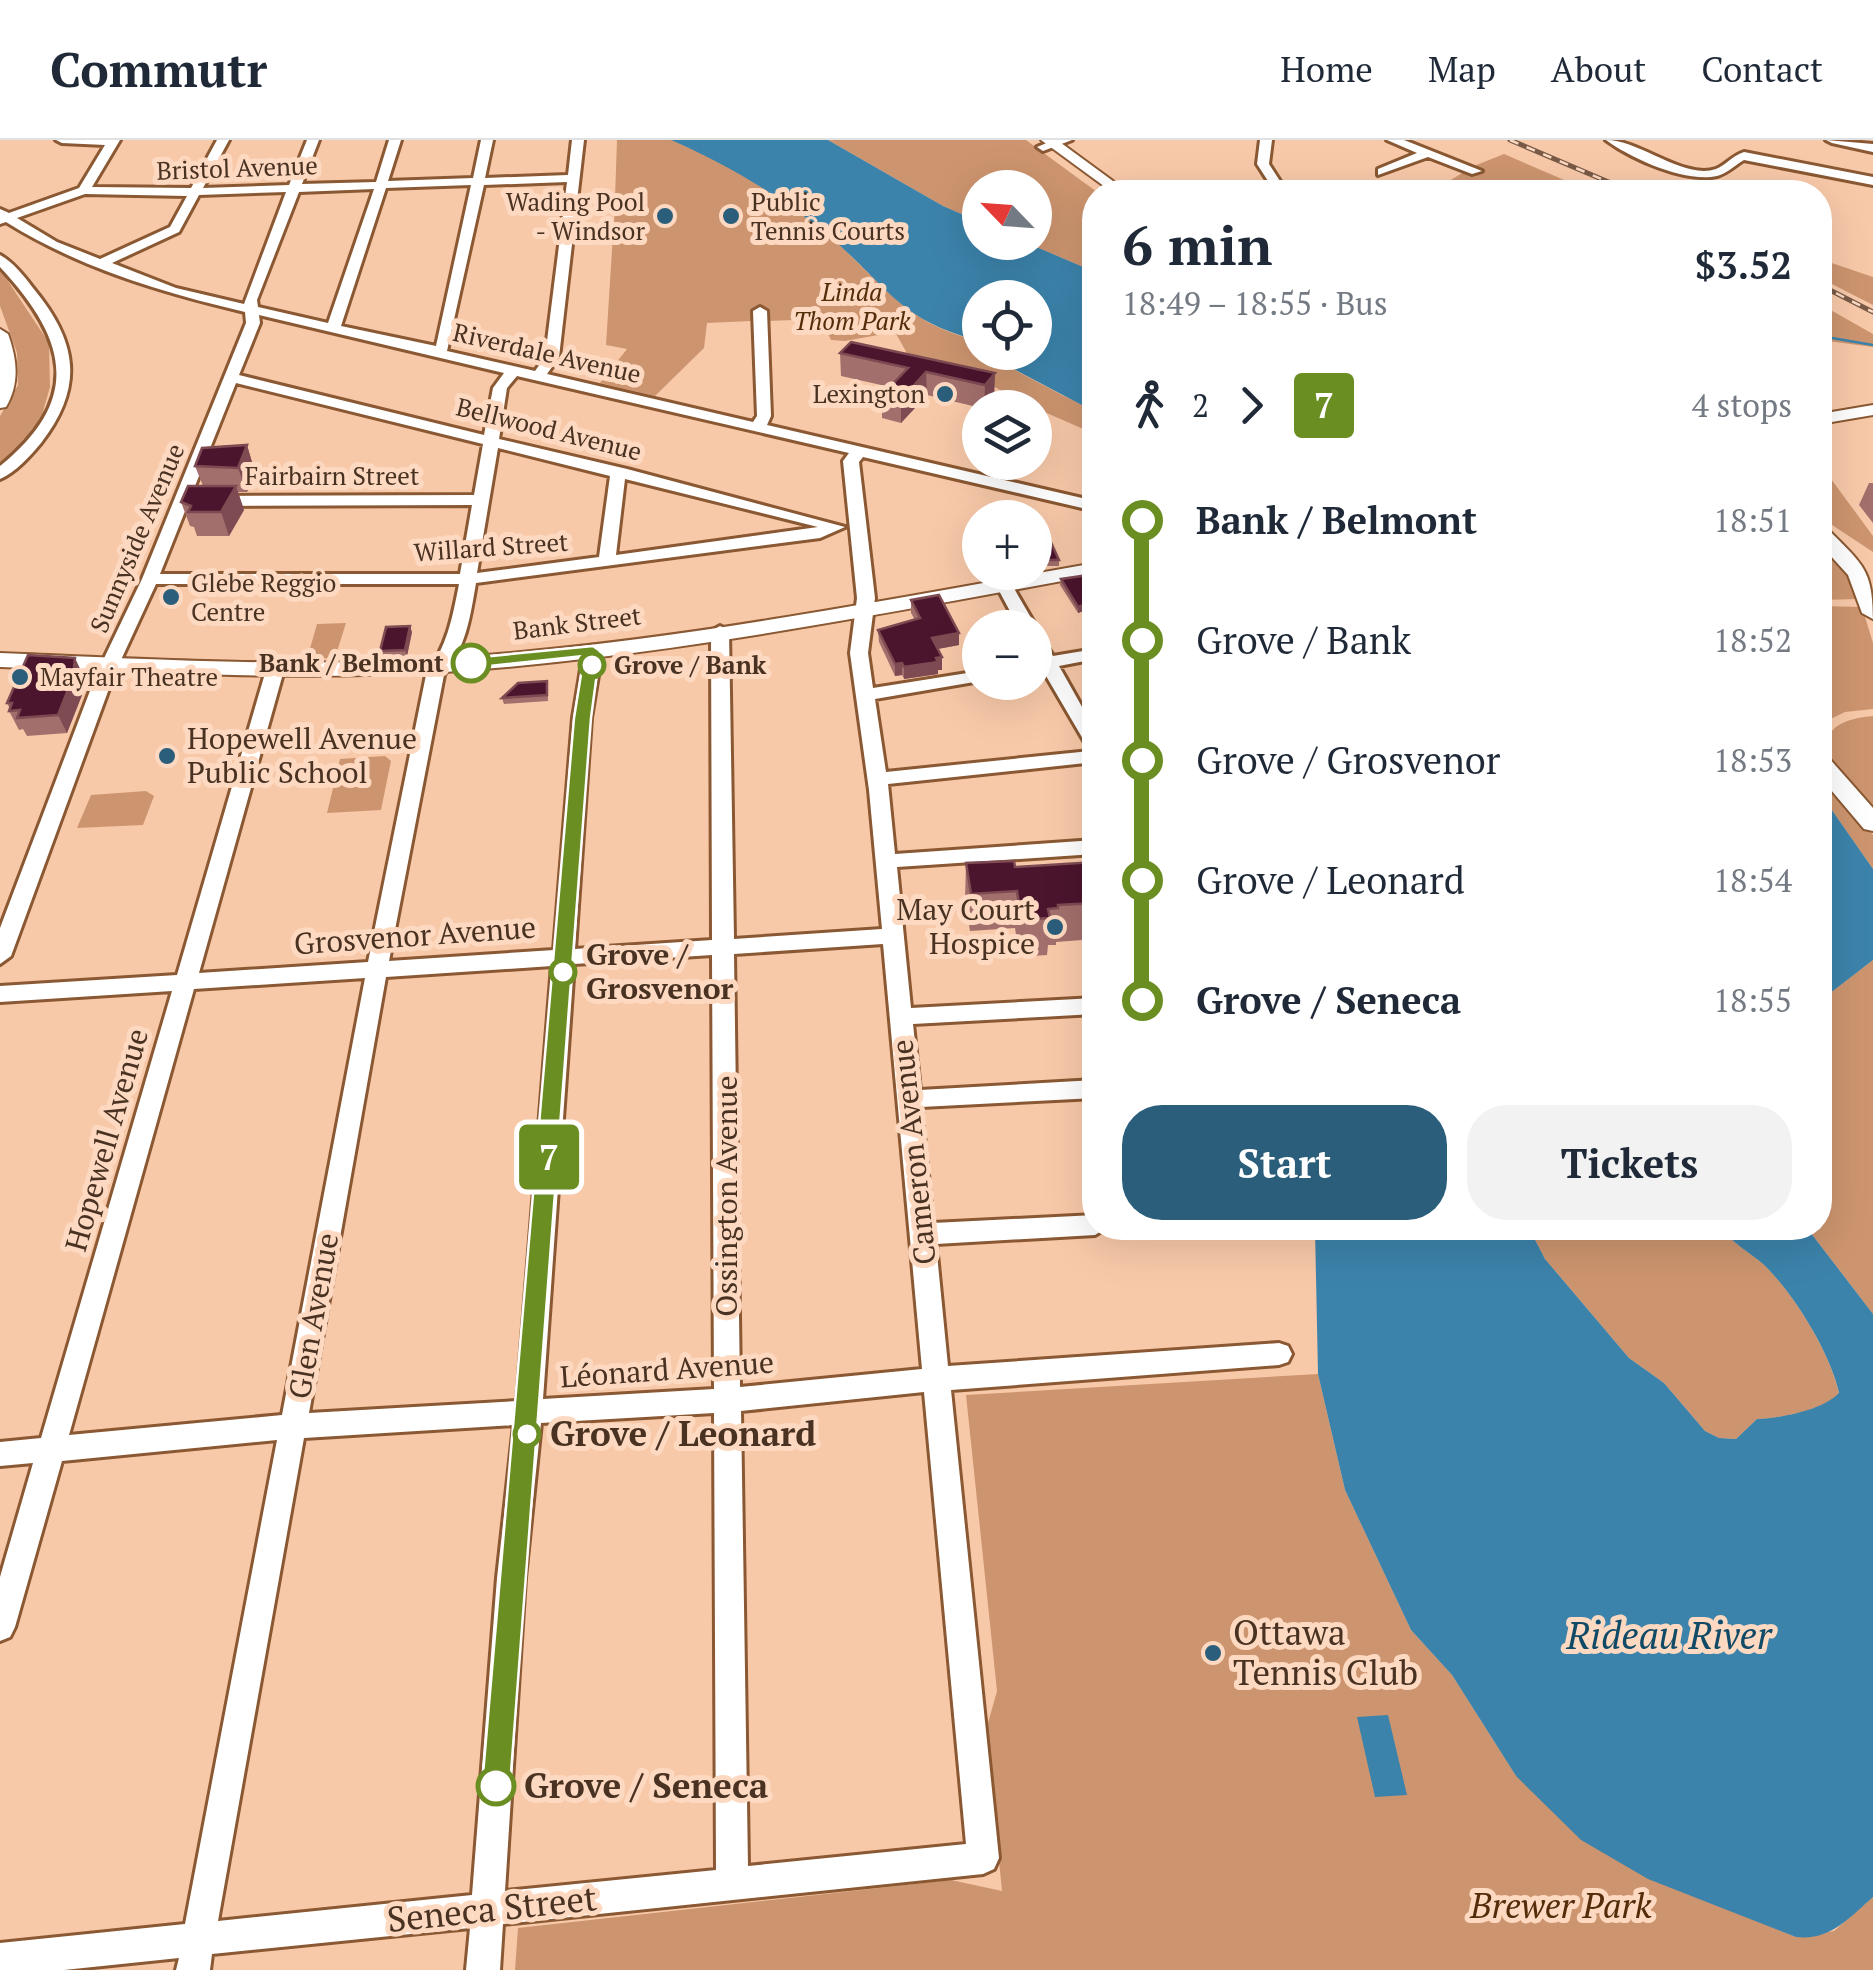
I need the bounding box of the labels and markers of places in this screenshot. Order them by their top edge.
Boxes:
place label: Wading Pool - Windsor [506,185,645,247]
place label: Public Tennis Courts [751,185,905,247]
marker: Wading Pool - Windsor [654,205,676,227]
marker: Public Tennis Courts [720,205,742,227]
place label: Lexington [813,377,925,410]
marker: Lexington [934,383,956,405]
place label: Glebe Reggio Centre [191,566,336,628]
marker: Glebe Reggio Centre [160,586,182,608]
marker: Bank / Belmont [452,644,490,682]
place label: Bank / Belmont [259,646,444,679]
place label: Grove / Bank [614,648,767,681]
marker: Grove / Bank [579,652,605,678]
place label: Mayfair Theatre [40,660,218,693]
marker: Mayfair Theatre [9,666,31,688]
place label: Hopewell Avenue Public School [187,718,417,792]
marker: Hopewell Avenue Public School [156,745,178,767]
place label: May Court Hospice [896,889,1035,963]
marker: May Court Hospice [1044,916,1066,938]
place label: Grove / Grosvenor [586,934,734,1008]
marker: Grove / Grosvenor [550,959,576,985]
place label: Grove / Leonard [550,1410,816,1456]
marker: Grove / Leonard [514,1421,540,1447]
place label: Ottawa Tennis Club [1233,1609,1418,1695]
marker: Ottawa Tennis Club [1202,1642,1224,1664]
place label: Grove / Seneca [524,1762,768,1808]
marker: Grove / Seneca [477,1767,515,1805]

